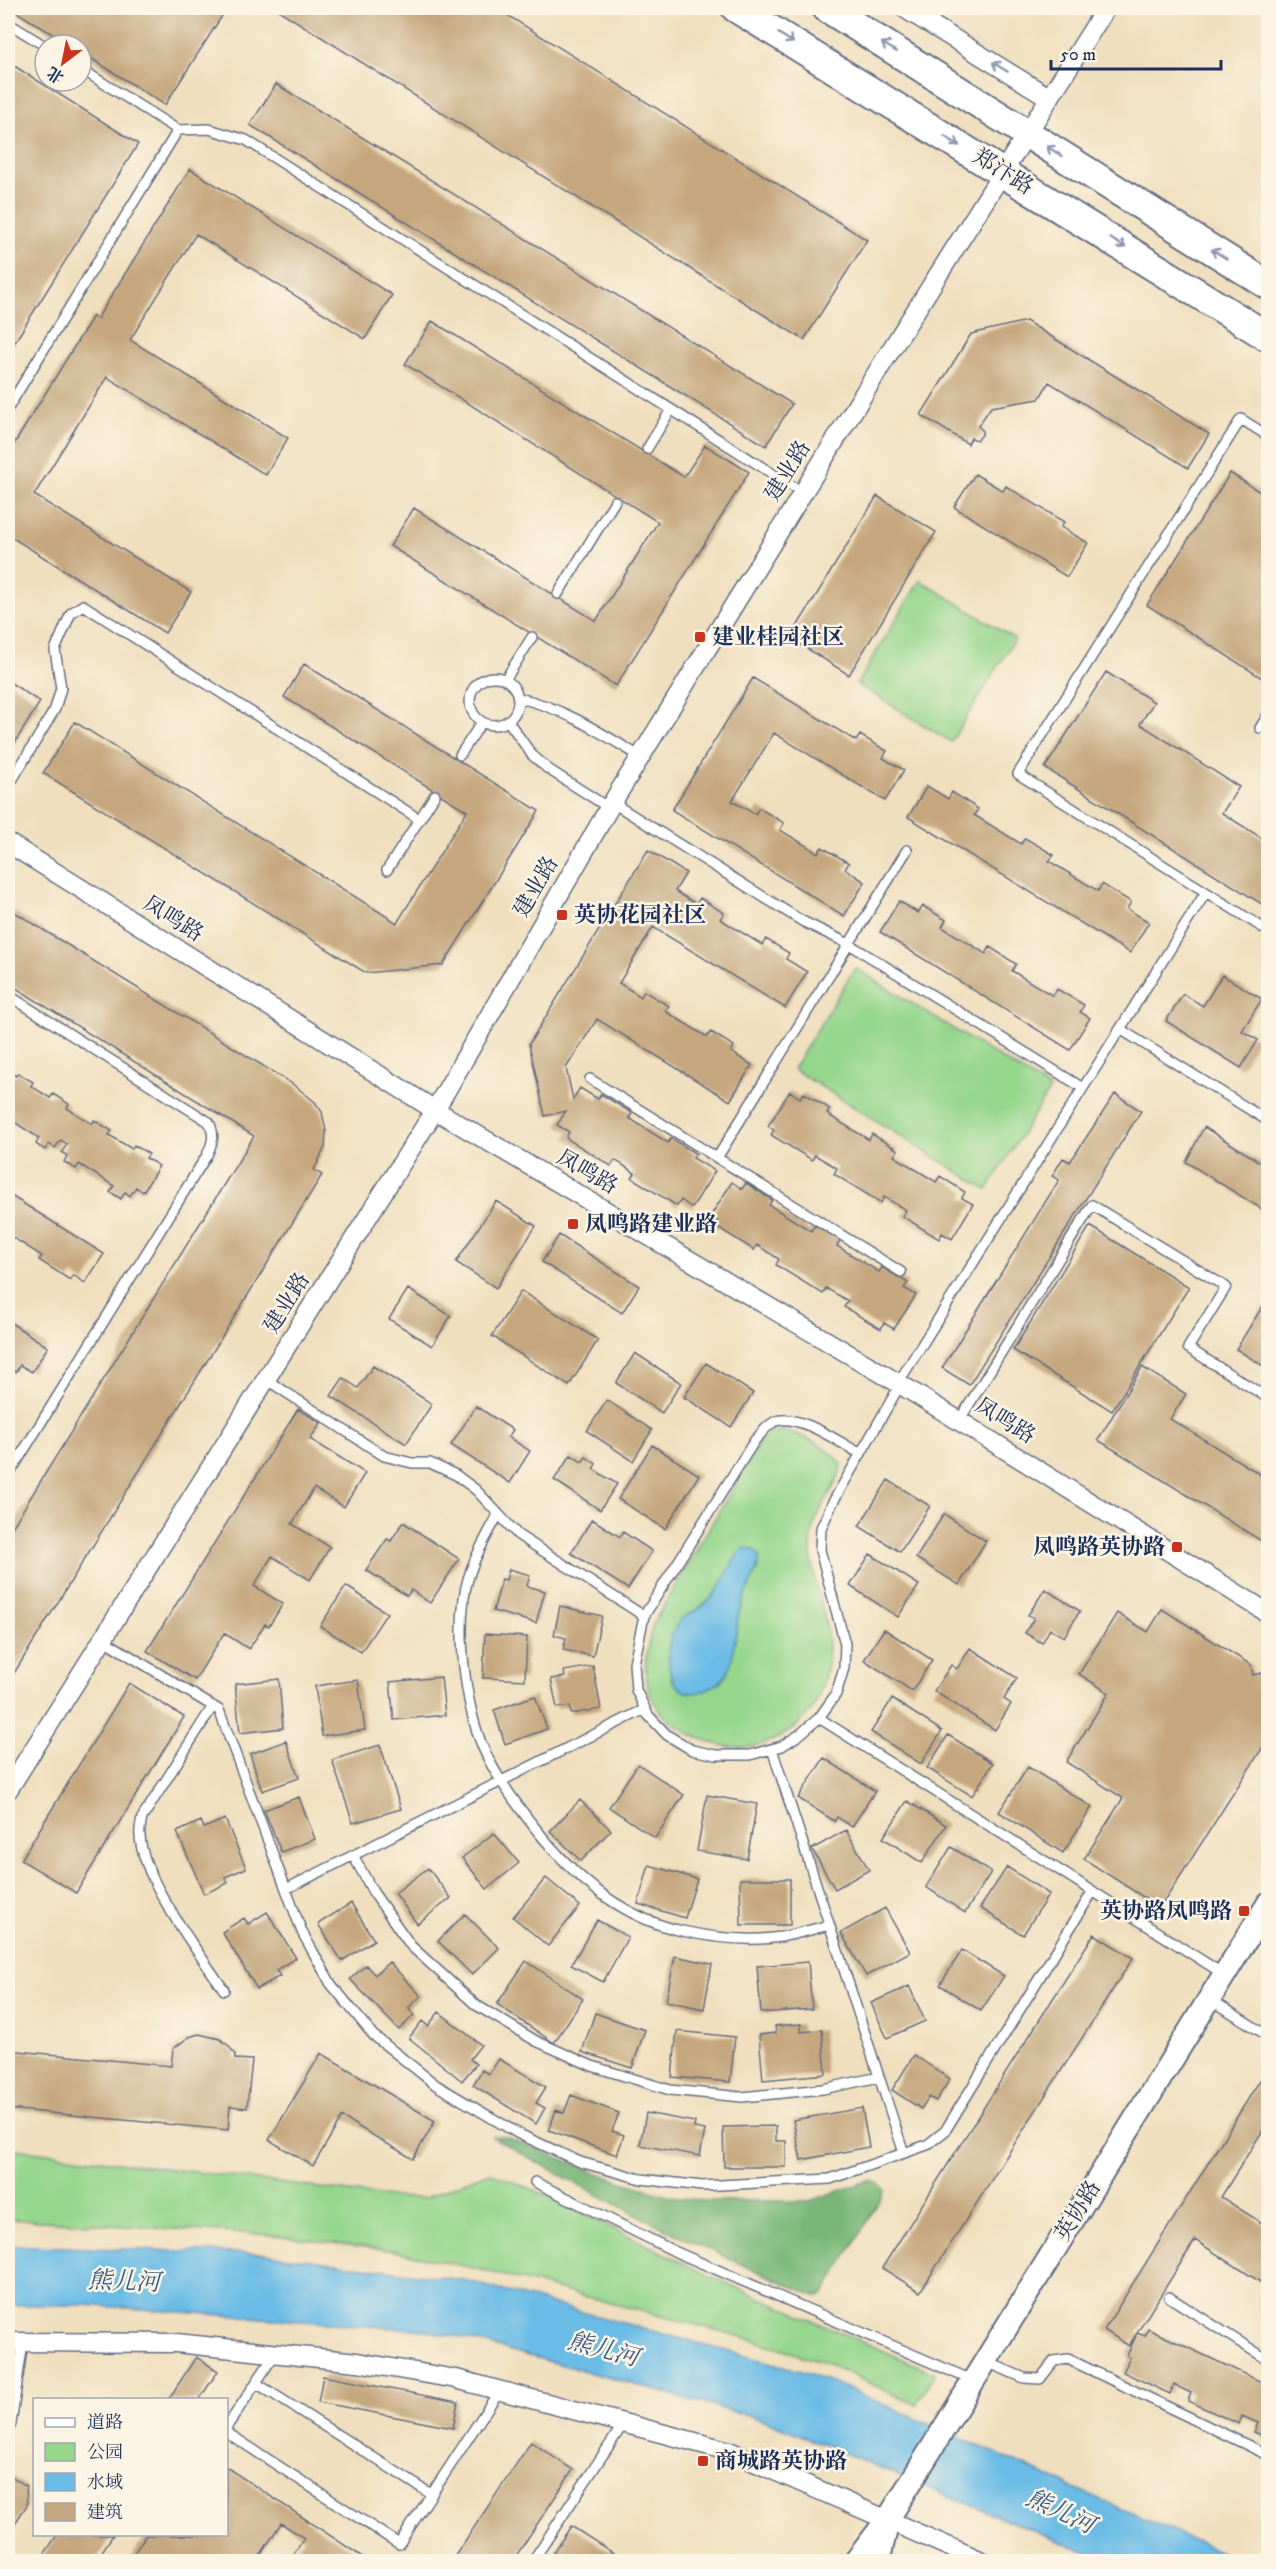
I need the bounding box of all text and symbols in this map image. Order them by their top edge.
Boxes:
north arrow [33,33,93,93]
one-way arrow [777,33,794,45]
scale bar [1051,33,1220,71]
one-way arrow [881,40,898,52]
text: 50 m [1060,44,1096,66]
one-way arrow [992,61,1009,73]
text: 北 [43,62,68,88]
one-way arrow [943,135,960,147]
street label: 郑汴路 [968,143,1038,201]
one-way arrow [1046,144,1063,156]
one-way arrow [1109,237,1126,250]
one-way arrow [1211,248,1228,260]
street label: 建业路 [759,436,817,506]
place label: 建业桂园社区 [712,624,844,651]
marker: 建业桂园社区 [693,630,707,644]
street label: 建业路 [508,852,564,922]
street label: 凤鸣路 [138,890,208,948]
place label: 英协花园社区 [574,902,706,929]
marker: 英协花园社区 [555,908,569,922]
street label: 凤鸣路 [552,1144,622,1200]
place label: 凤鸣路建业路 [585,1211,717,1238]
marker: 凤鸣路建业路 [566,1217,580,1231]
street label: 建业路 [258,1268,316,1338]
street label: 凤鸣路 [970,1392,1040,1450]
place label: 凤鸣路英协路 [1033,1534,1165,1561]
marker: 凤鸣路英协路 [1170,1540,1184,1554]
place label: 英协路凤鸣路 [1100,1898,1232,1925]
marker: 英协路凤鸣路 [1237,1904,1251,1918]
street label: 英协路 [1049,2176,1107,2246]
water label: 熊儿河 [87,2266,164,2298]
water label: 熊儿河 [564,2326,646,2375]
legend [33,2398,228,2536]
text: 道路 [87,2412,123,2434]
text: 公园 [87,2442,123,2464]
place label: 商城路英协路 [715,2448,847,2475]
marker: 商城路英协路 [696,2454,710,2468]
text: 水域 [87,2472,123,2494]
water label: 熊儿河 [1021,2483,1103,2542]
text: 建筑 [87,2502,123,2524]

